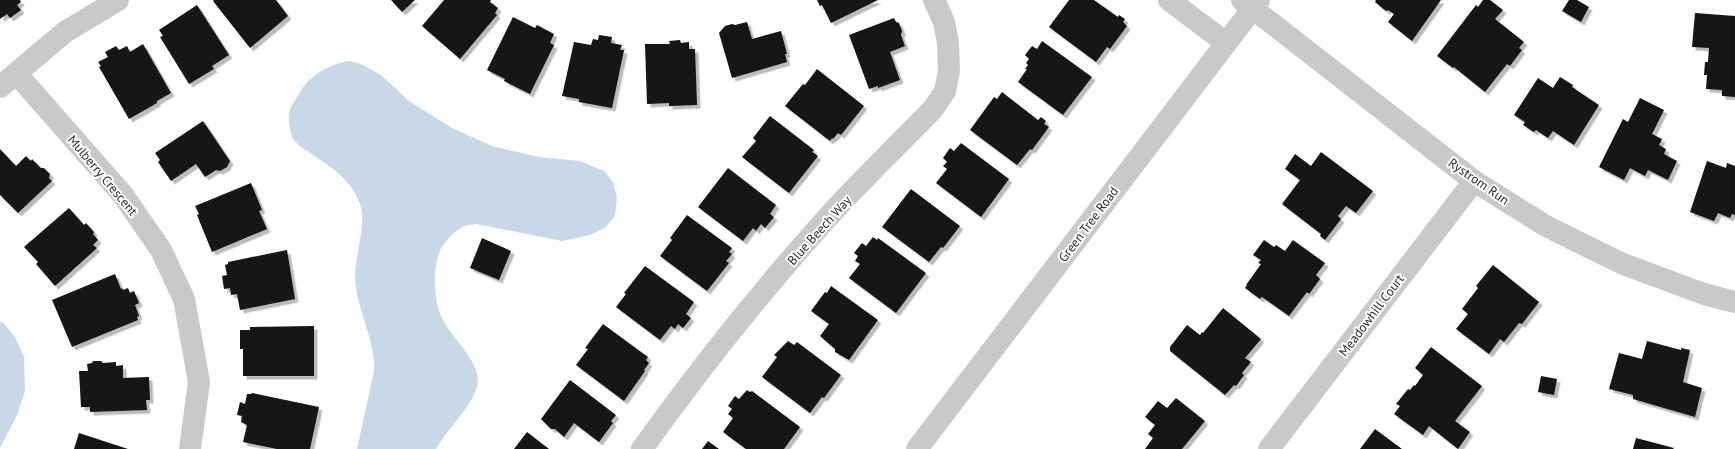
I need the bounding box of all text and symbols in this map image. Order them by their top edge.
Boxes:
street label: Mulberry Crescent [64,132,142,220]
street label: Rystrom Run [1445,154,1512,209]
street label: Green Tree Road [1055,183,1122,265]
street label: Blue Beech Way [784,192,855,269]
street label: Meadowhill Court [1335,270,1408,360]

